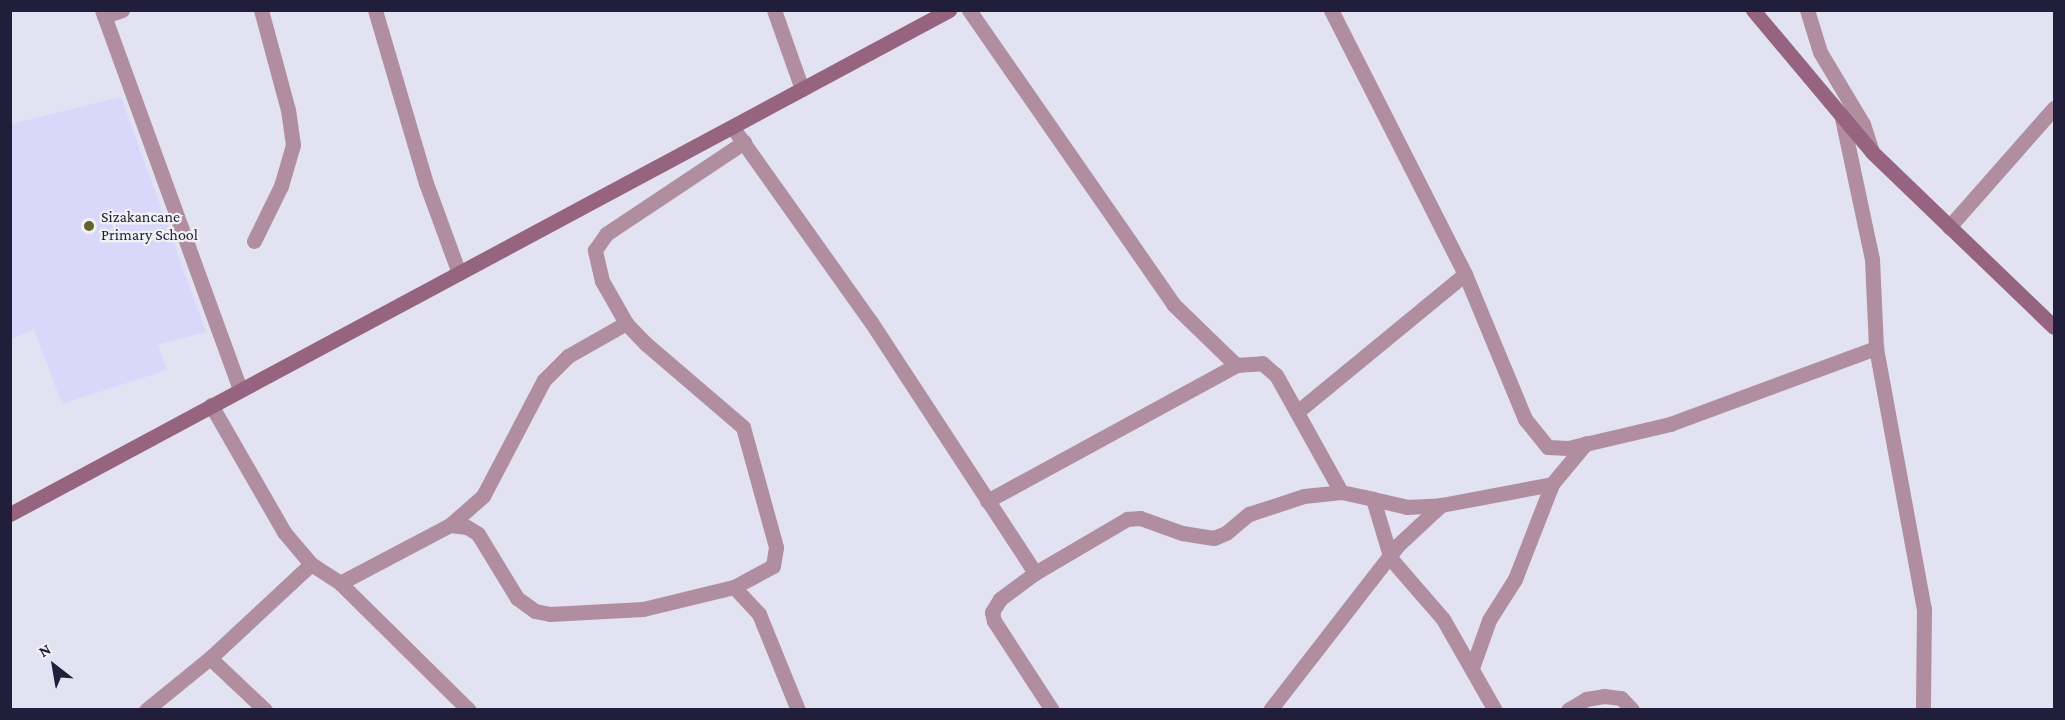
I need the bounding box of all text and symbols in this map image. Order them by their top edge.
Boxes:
place label: Sizakancane Primary School [101,207,198,245]
marker: Sizakancane Primary School [82,219,96,233]
north arrow [24,636,84,696]
text: N [35,640,54,660]

